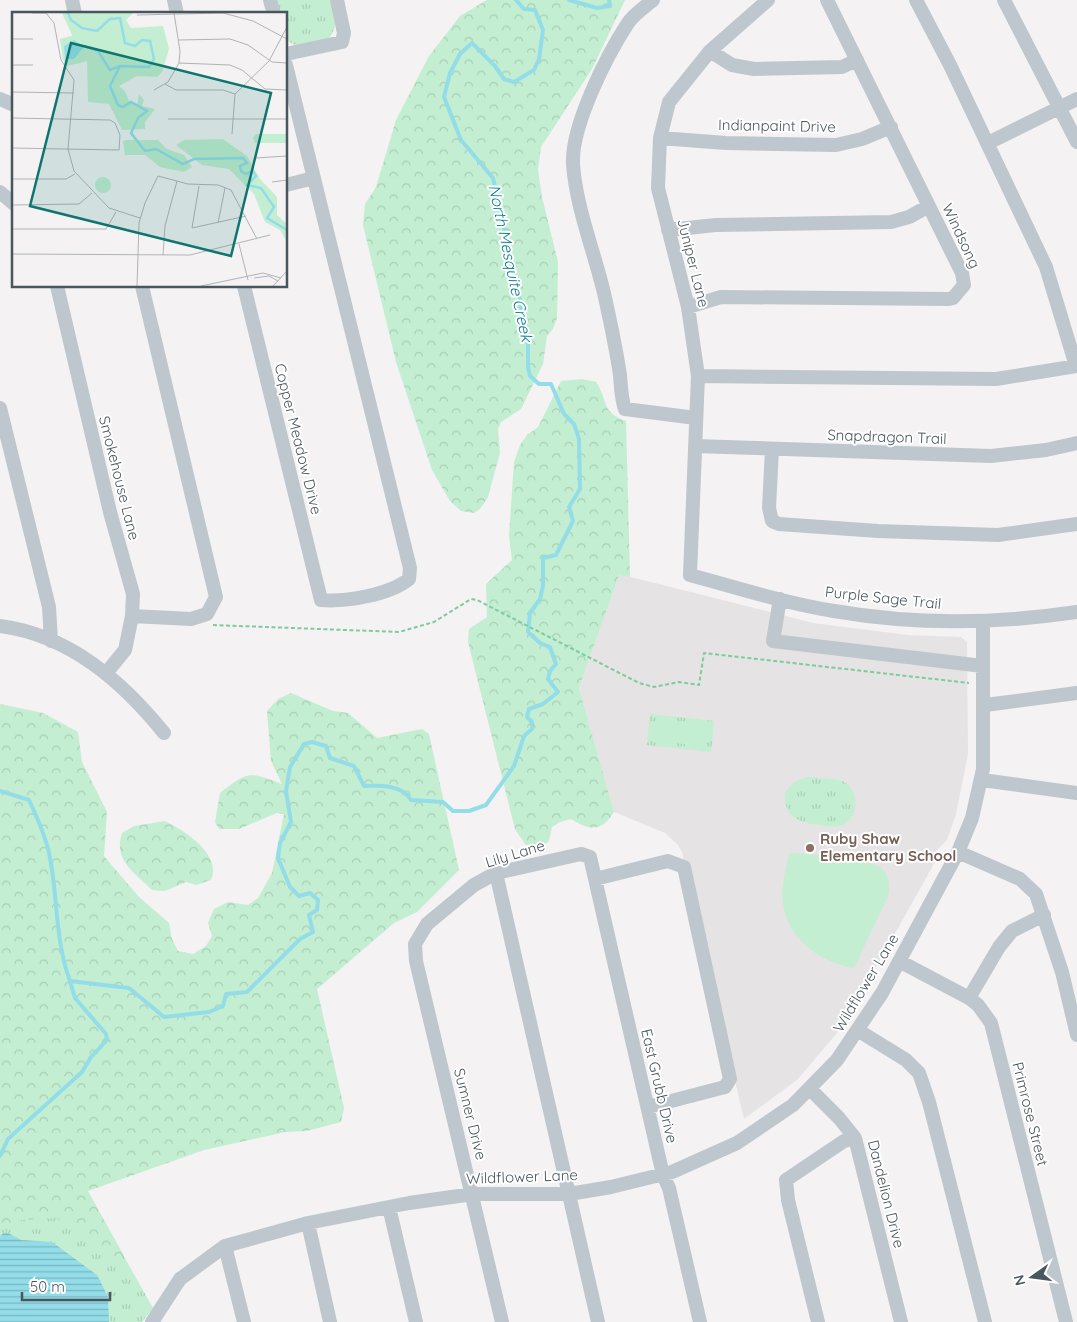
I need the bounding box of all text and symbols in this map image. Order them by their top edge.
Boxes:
inset map [12,12,288,288]
street label: Indianpaint Drive [718,115,836,136]
water label: North Mesquite Creek [485,183,538,345]
street label: Windsong [938,200,985,271]
street label: Juniper Lane [673,217,714,309]
street label: Copper Meadow Drive [271,361,326,516]
street label: Smokehouse Lane [95,414,144,542]
street label: Snapdragon Trail [827,425,947,448]
street label: Purple Sage Trail [824,582,942,613]
place label: Ruby Shaw Elementary School [820,829,956,865]
street label: Lily Lane [483,835,547,872]
marker: Ruby Shaw Elementary School [804,842,816,854]
street label: Wildflower Lane [829,930,903,1036]
street label: East Grubb Drive [637,1027,682,1145]
street label: Primrose Street [1008,1060,1053,1168]
street label: Sumner Drive [450,1066,491,1162]
street label: Dandelion Drive [864,1138,909,1250]
street label: Wildflower Lane [466,1165,578,1188]
north arrow [1007,1252,1057,1302]
scale bar [22,1270,110,1302]
text: N [1009,1273,1029,1287]
text: 50 m [30,1277,65,1296]

